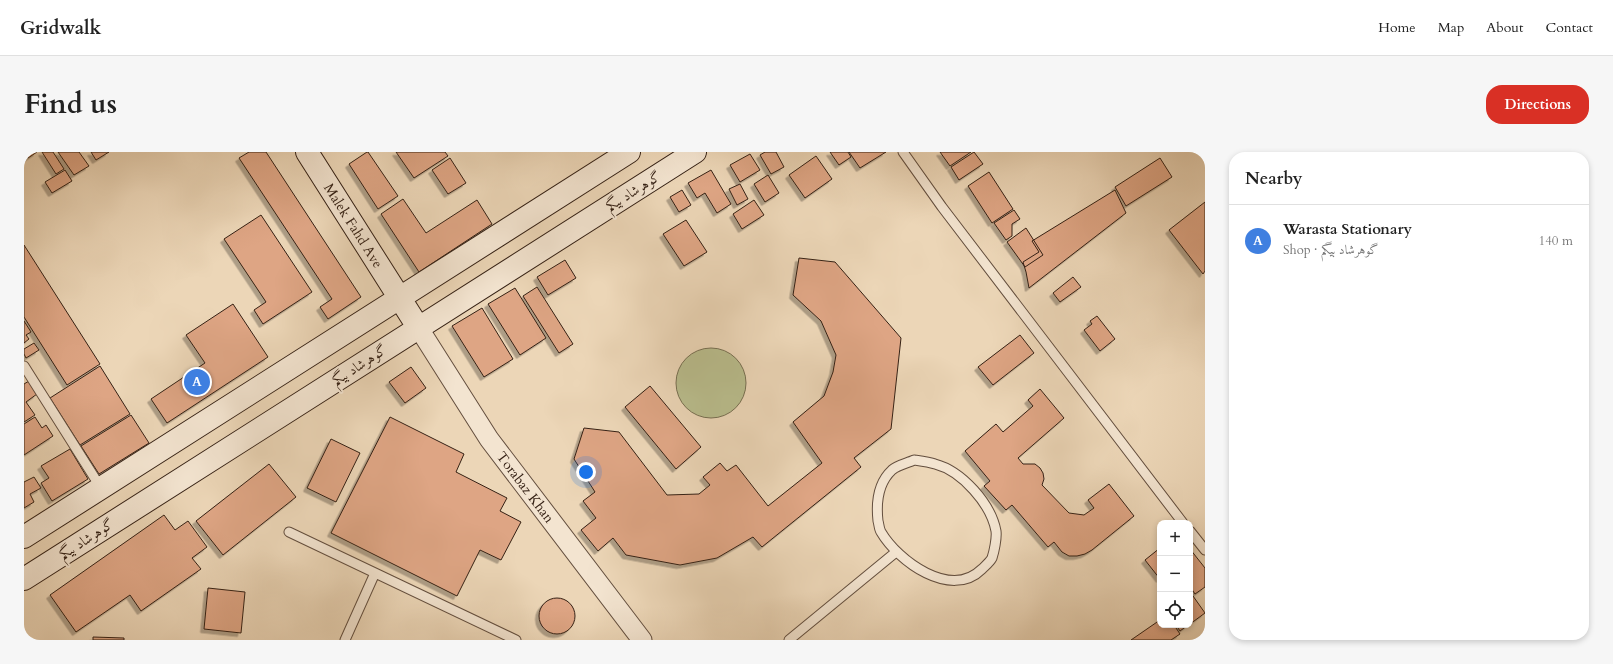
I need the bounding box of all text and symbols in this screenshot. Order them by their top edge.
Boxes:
text: Gridwalk [20,15,101,41]
text: Home [1378,18,1416,37]
text: Map [1438,18,1464,37]
text: About [1486,18,1523,37]
text: Contact [1545,18,1593,37]
text: Find us [24,85,117,123]
button: Directions [1486,85,1589,124]
street label: گوهرشاد بیگم [602,167,667,219]
text: Nearby [1245,167,1302,190]
street label: Malek Fahd Ave [319,180,387,272]
text: Warasta Stationary [1283,219,1412,239]
text: A [1253,232,1263,250]
text: 140 m [1539,232,1573,250]
text: Shop · گوهرشاد بیگم [1283,241,1378,259]
street label: گوهرشاد بیگم [328,341,393,394]
pin: A [184,367,210,397]
street label: Torabaz Khan [492,448,558,527]
your location [576,462,596,482]
street label: گوهرشاد بیگم [55,515,120,568]
map controls [1157,520,1193,628]
button: + [1157,520,1193,556]
button: − [1157,556,1193,592]
button: locate [1157,592,1193,628]

